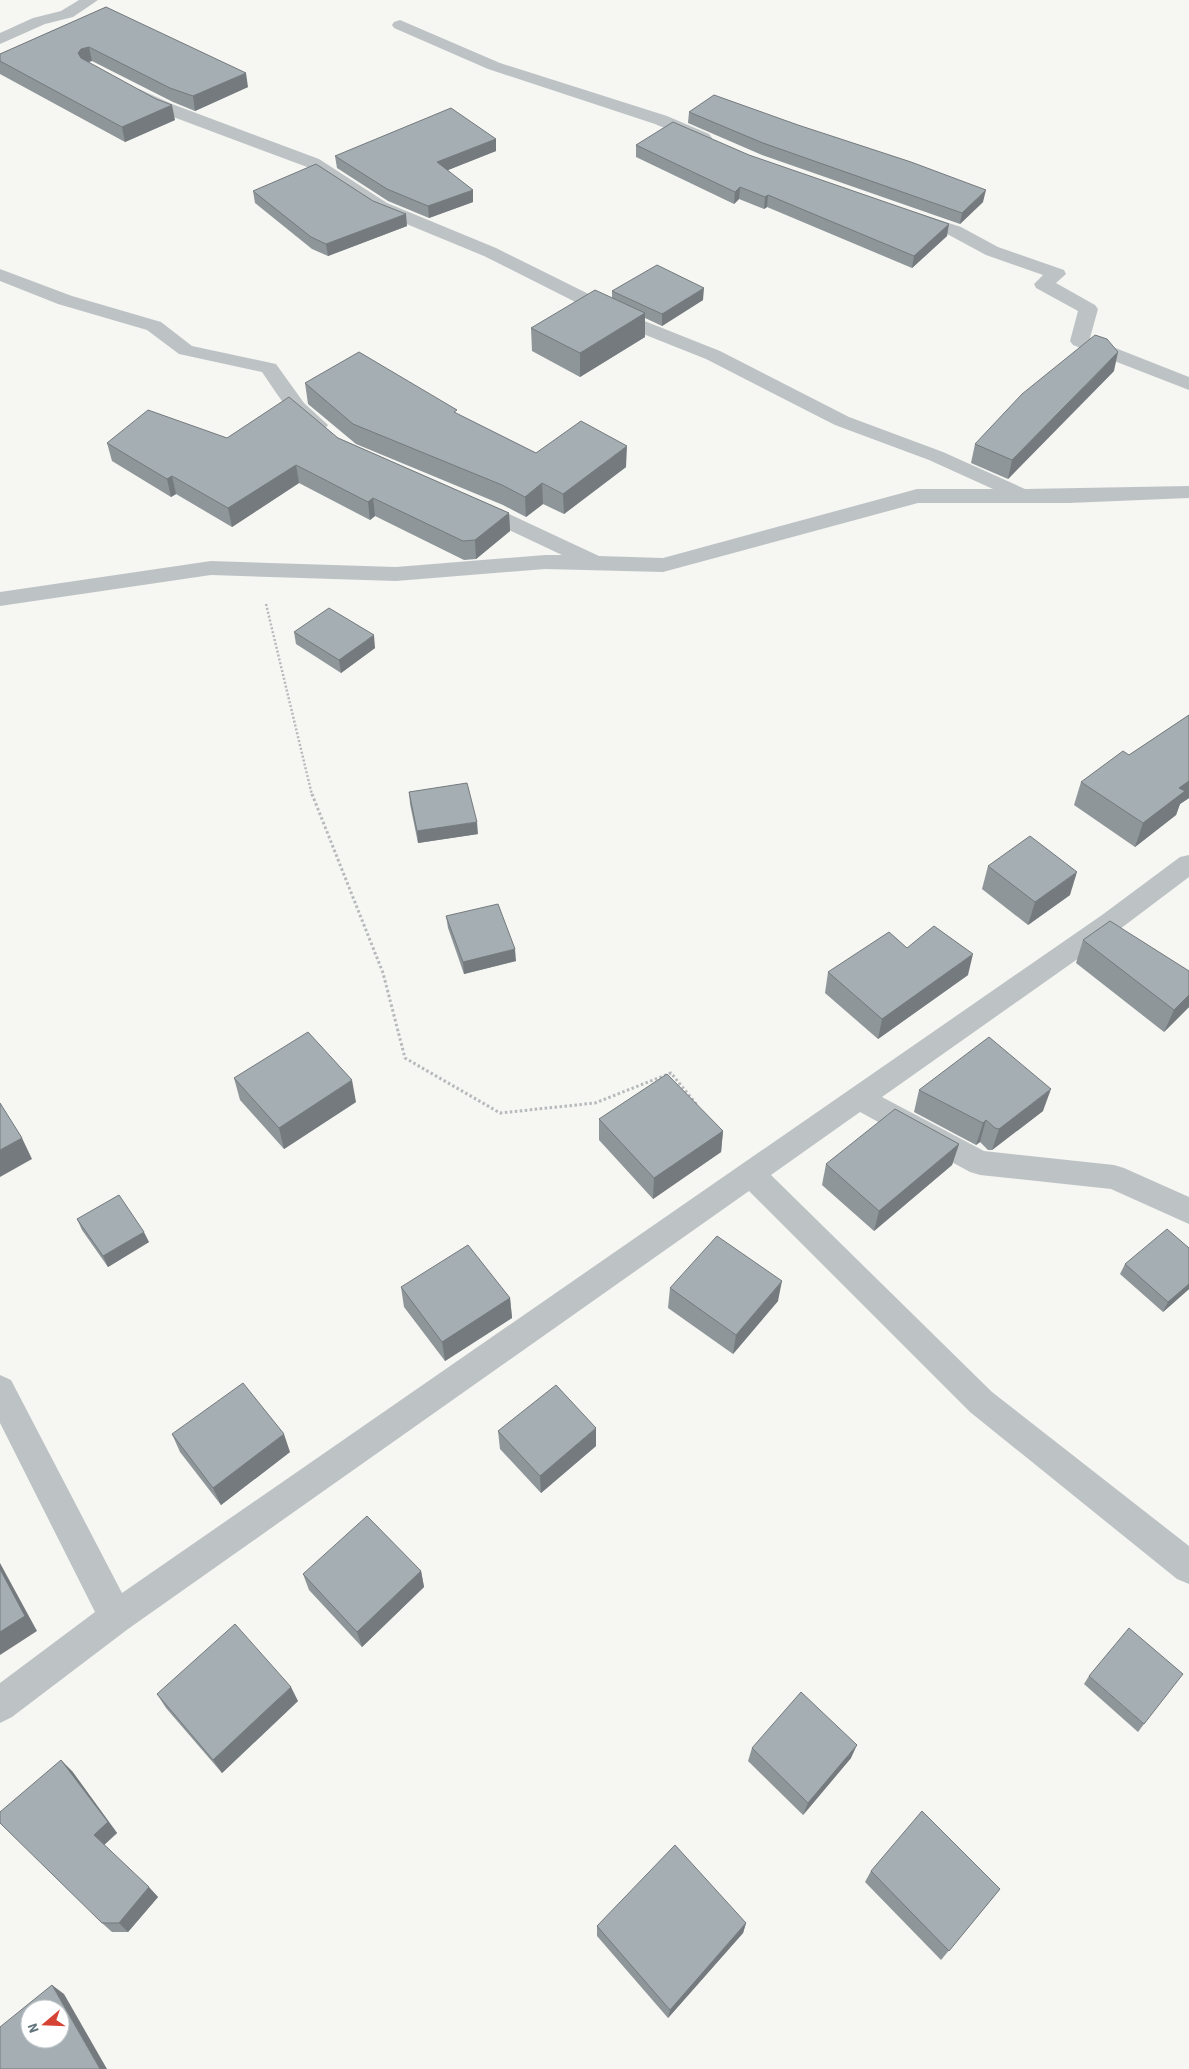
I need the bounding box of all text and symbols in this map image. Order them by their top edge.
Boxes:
north arrow [20,1999,70,2049]
text: N [23,2020,45,2036]

